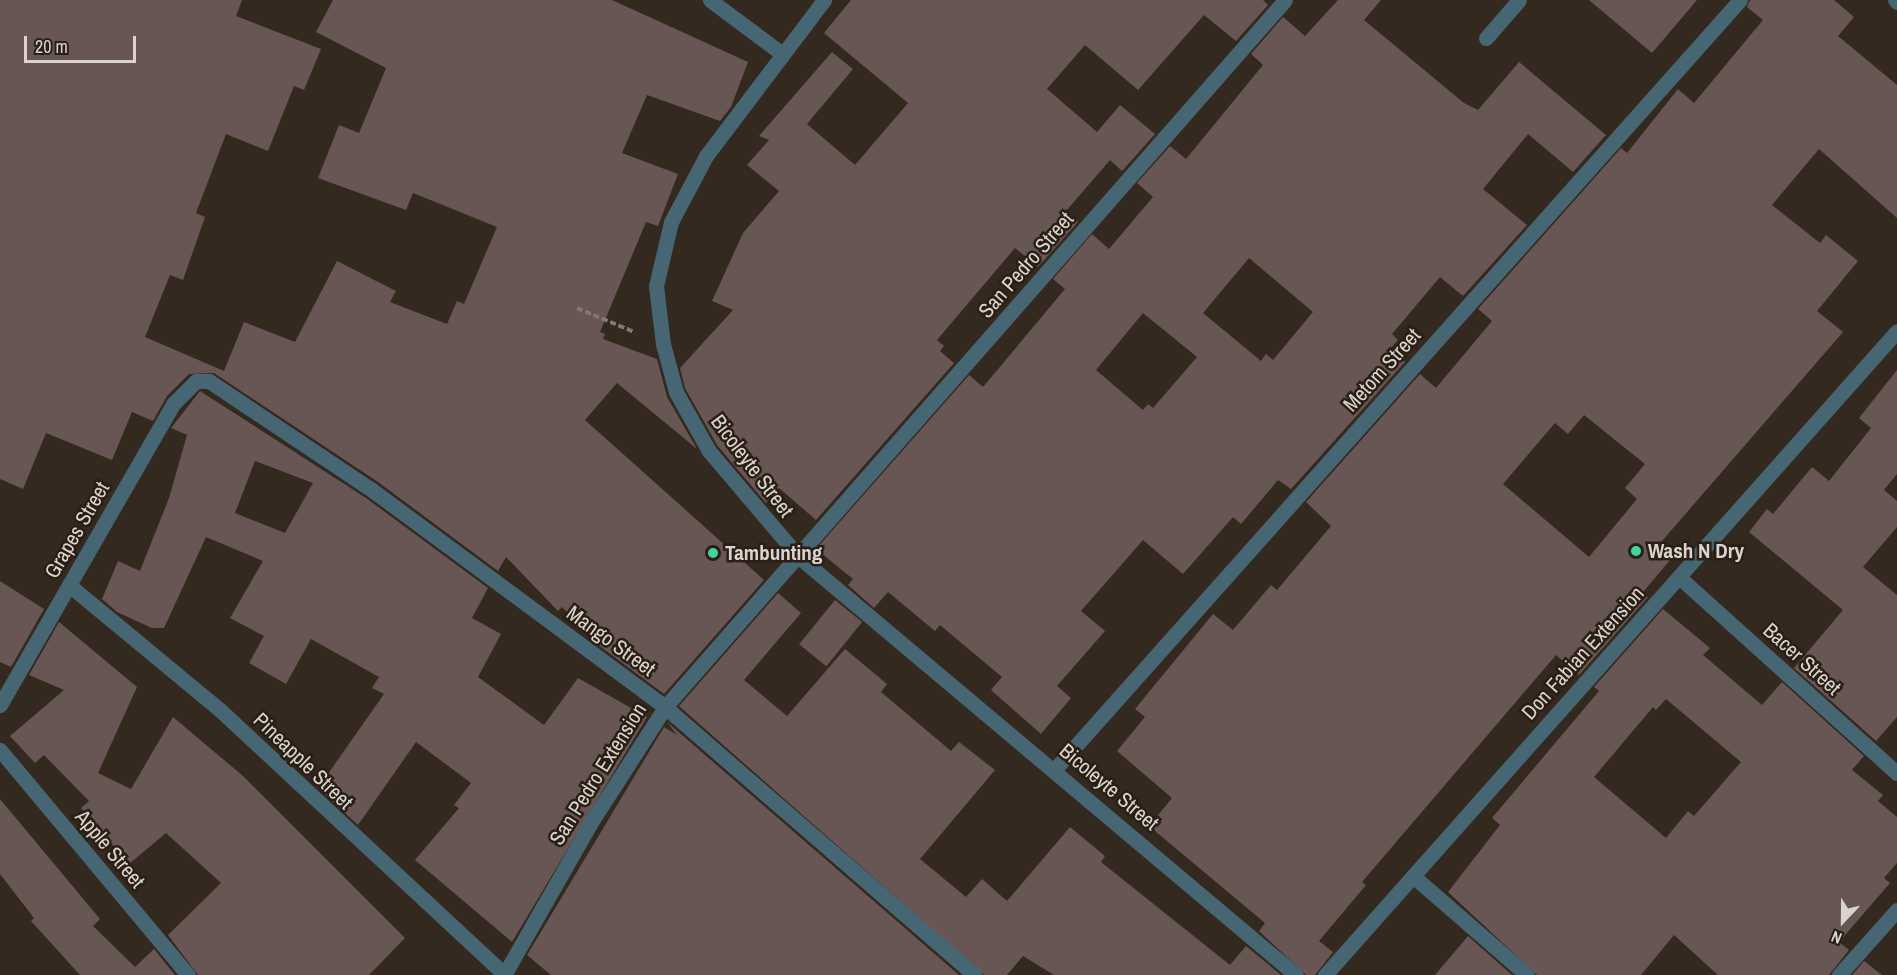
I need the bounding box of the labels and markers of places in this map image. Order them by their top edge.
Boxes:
place label: Wash N Dry [1648,538,1744,564]
place label: Tambunting [725,540,822,566]
marker: Wash N Dry [1629,544,1643,558]
marker: Tambunting [706,546,720,560]

